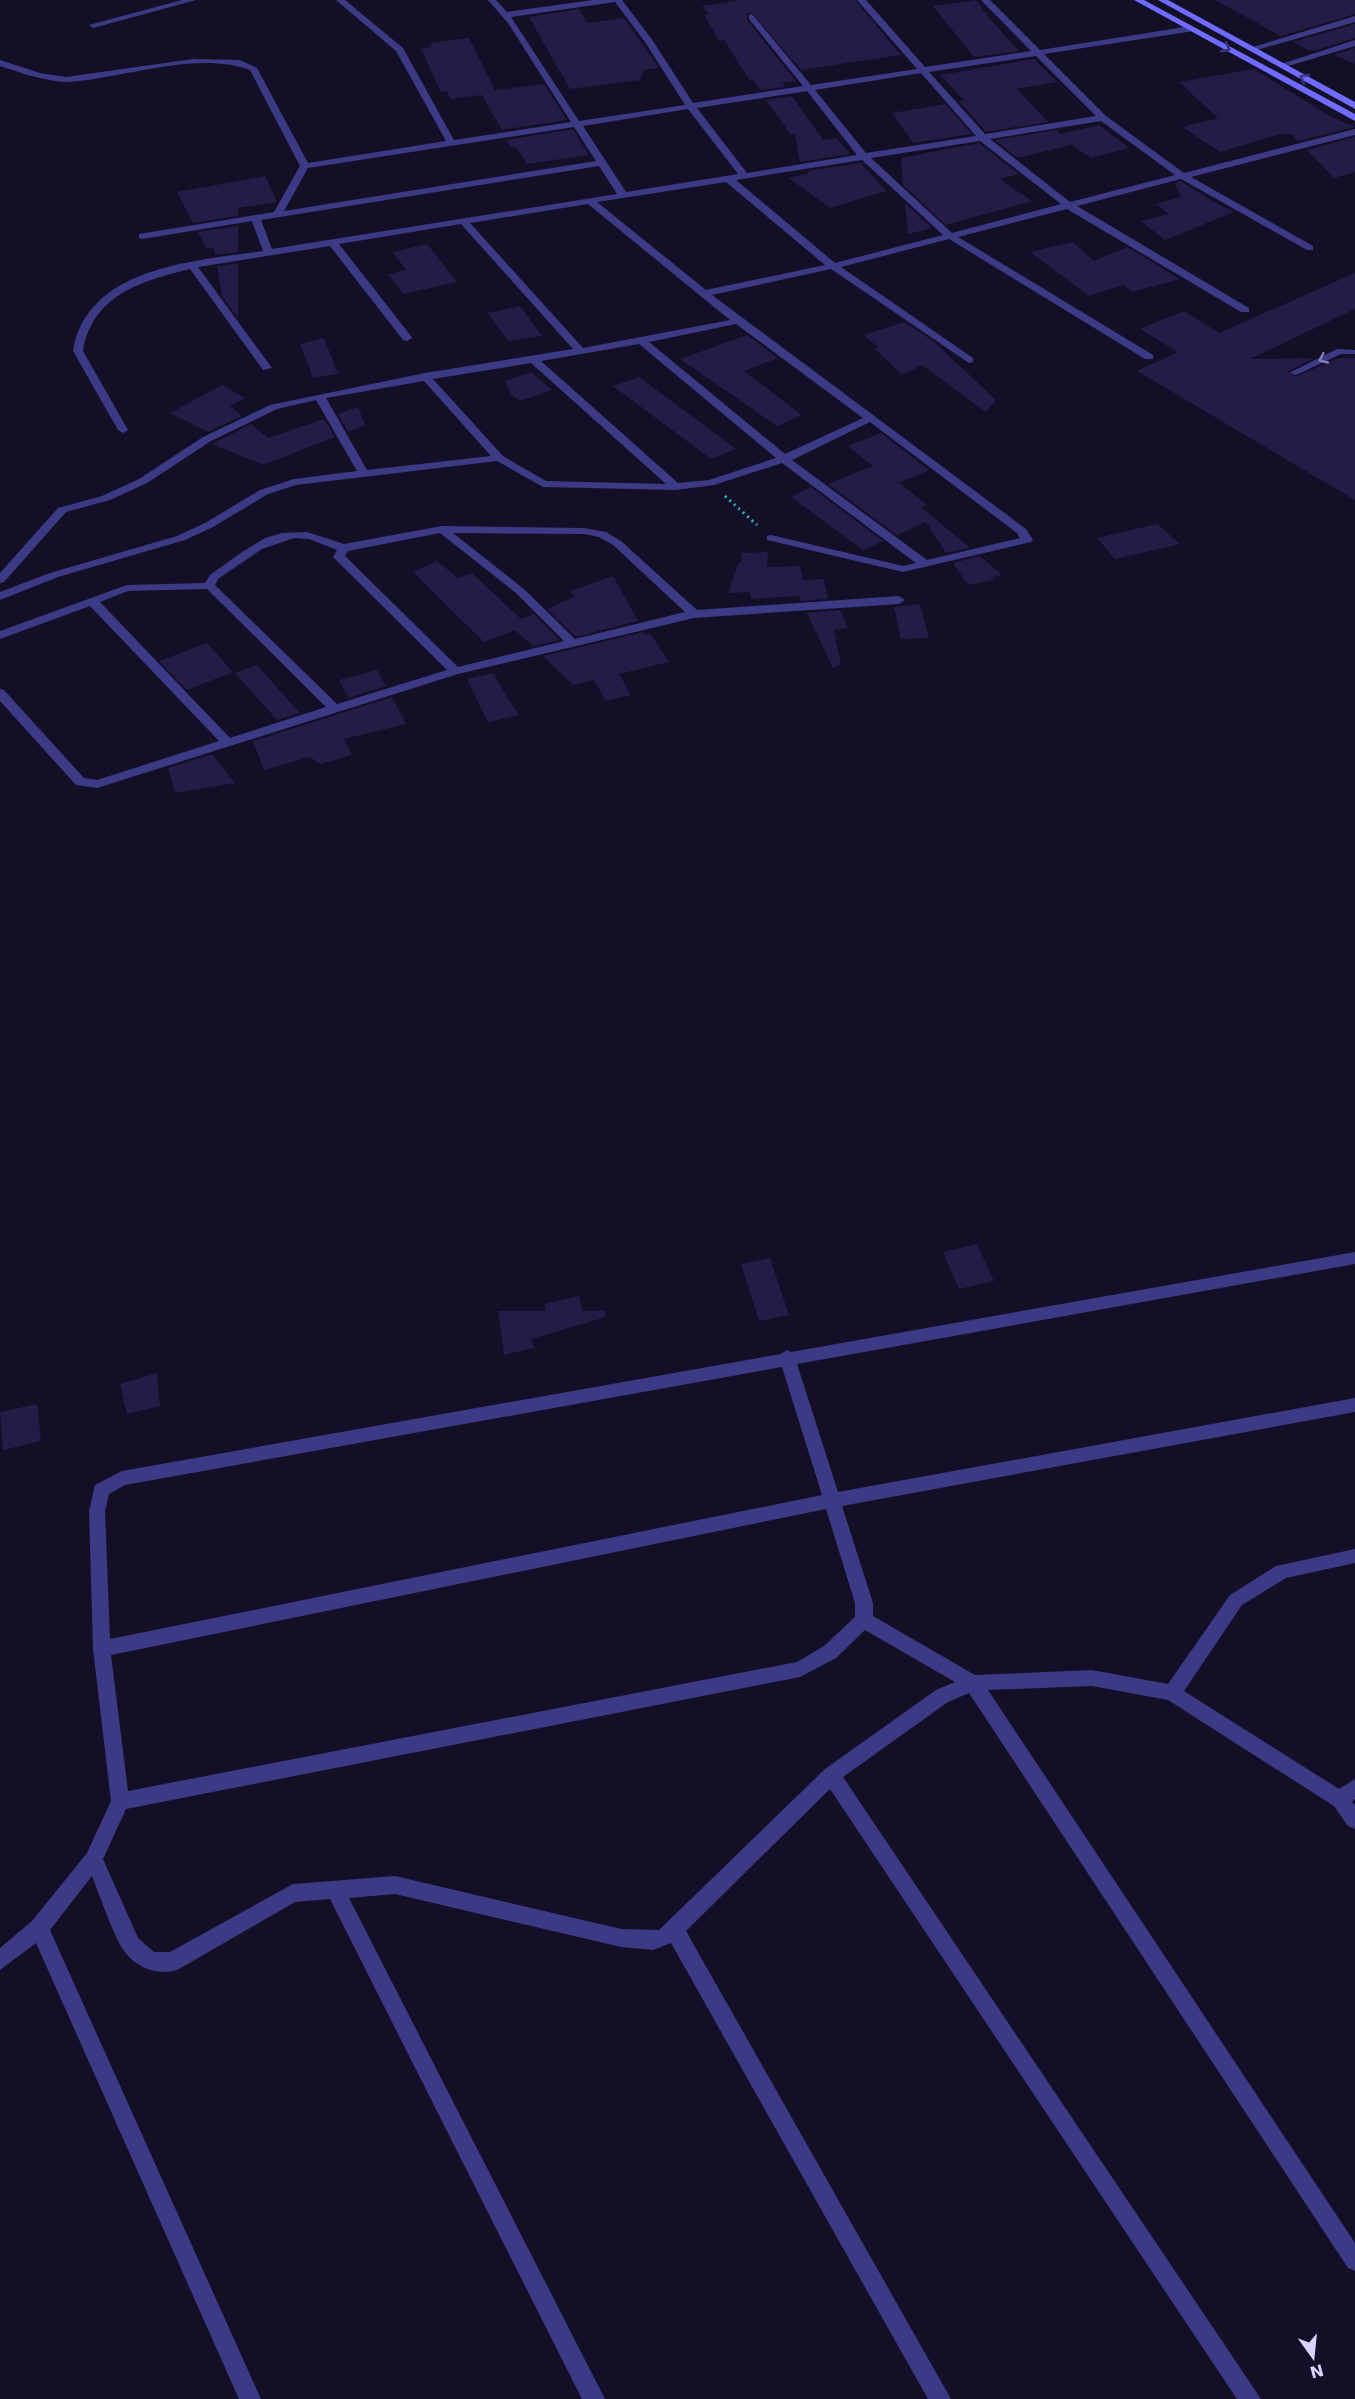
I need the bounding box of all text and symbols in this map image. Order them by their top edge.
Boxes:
one-way arrow [1220,41,1230,52]
one-way arrow [1300,74,1310,85]
one-way arrow [1319,351,1330,363]
north arrow [1283,2327,1343,2387]
text: N [1308,2360,1326,2382]

